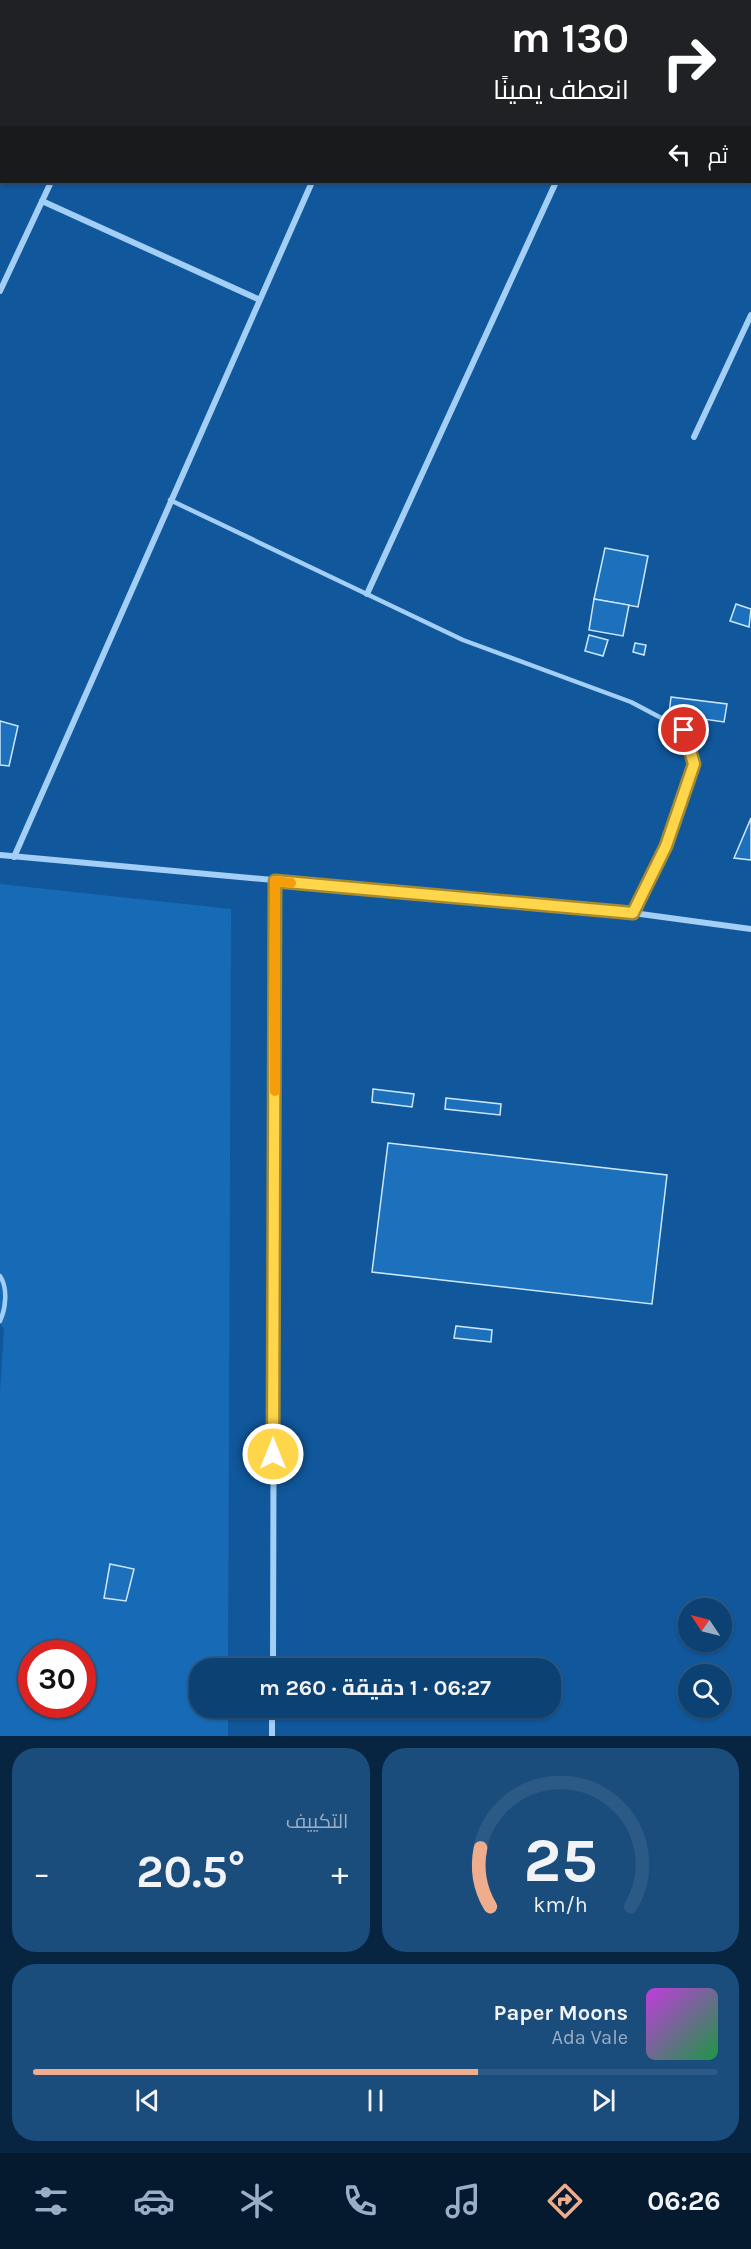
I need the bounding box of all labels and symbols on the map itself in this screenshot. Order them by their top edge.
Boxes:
pin [658,704,709,755]
position arrow [241,1422,305,1486]
north arrow [678,1598,732,1652]
speed limit sign: 30 [18,1640,96,1718]

